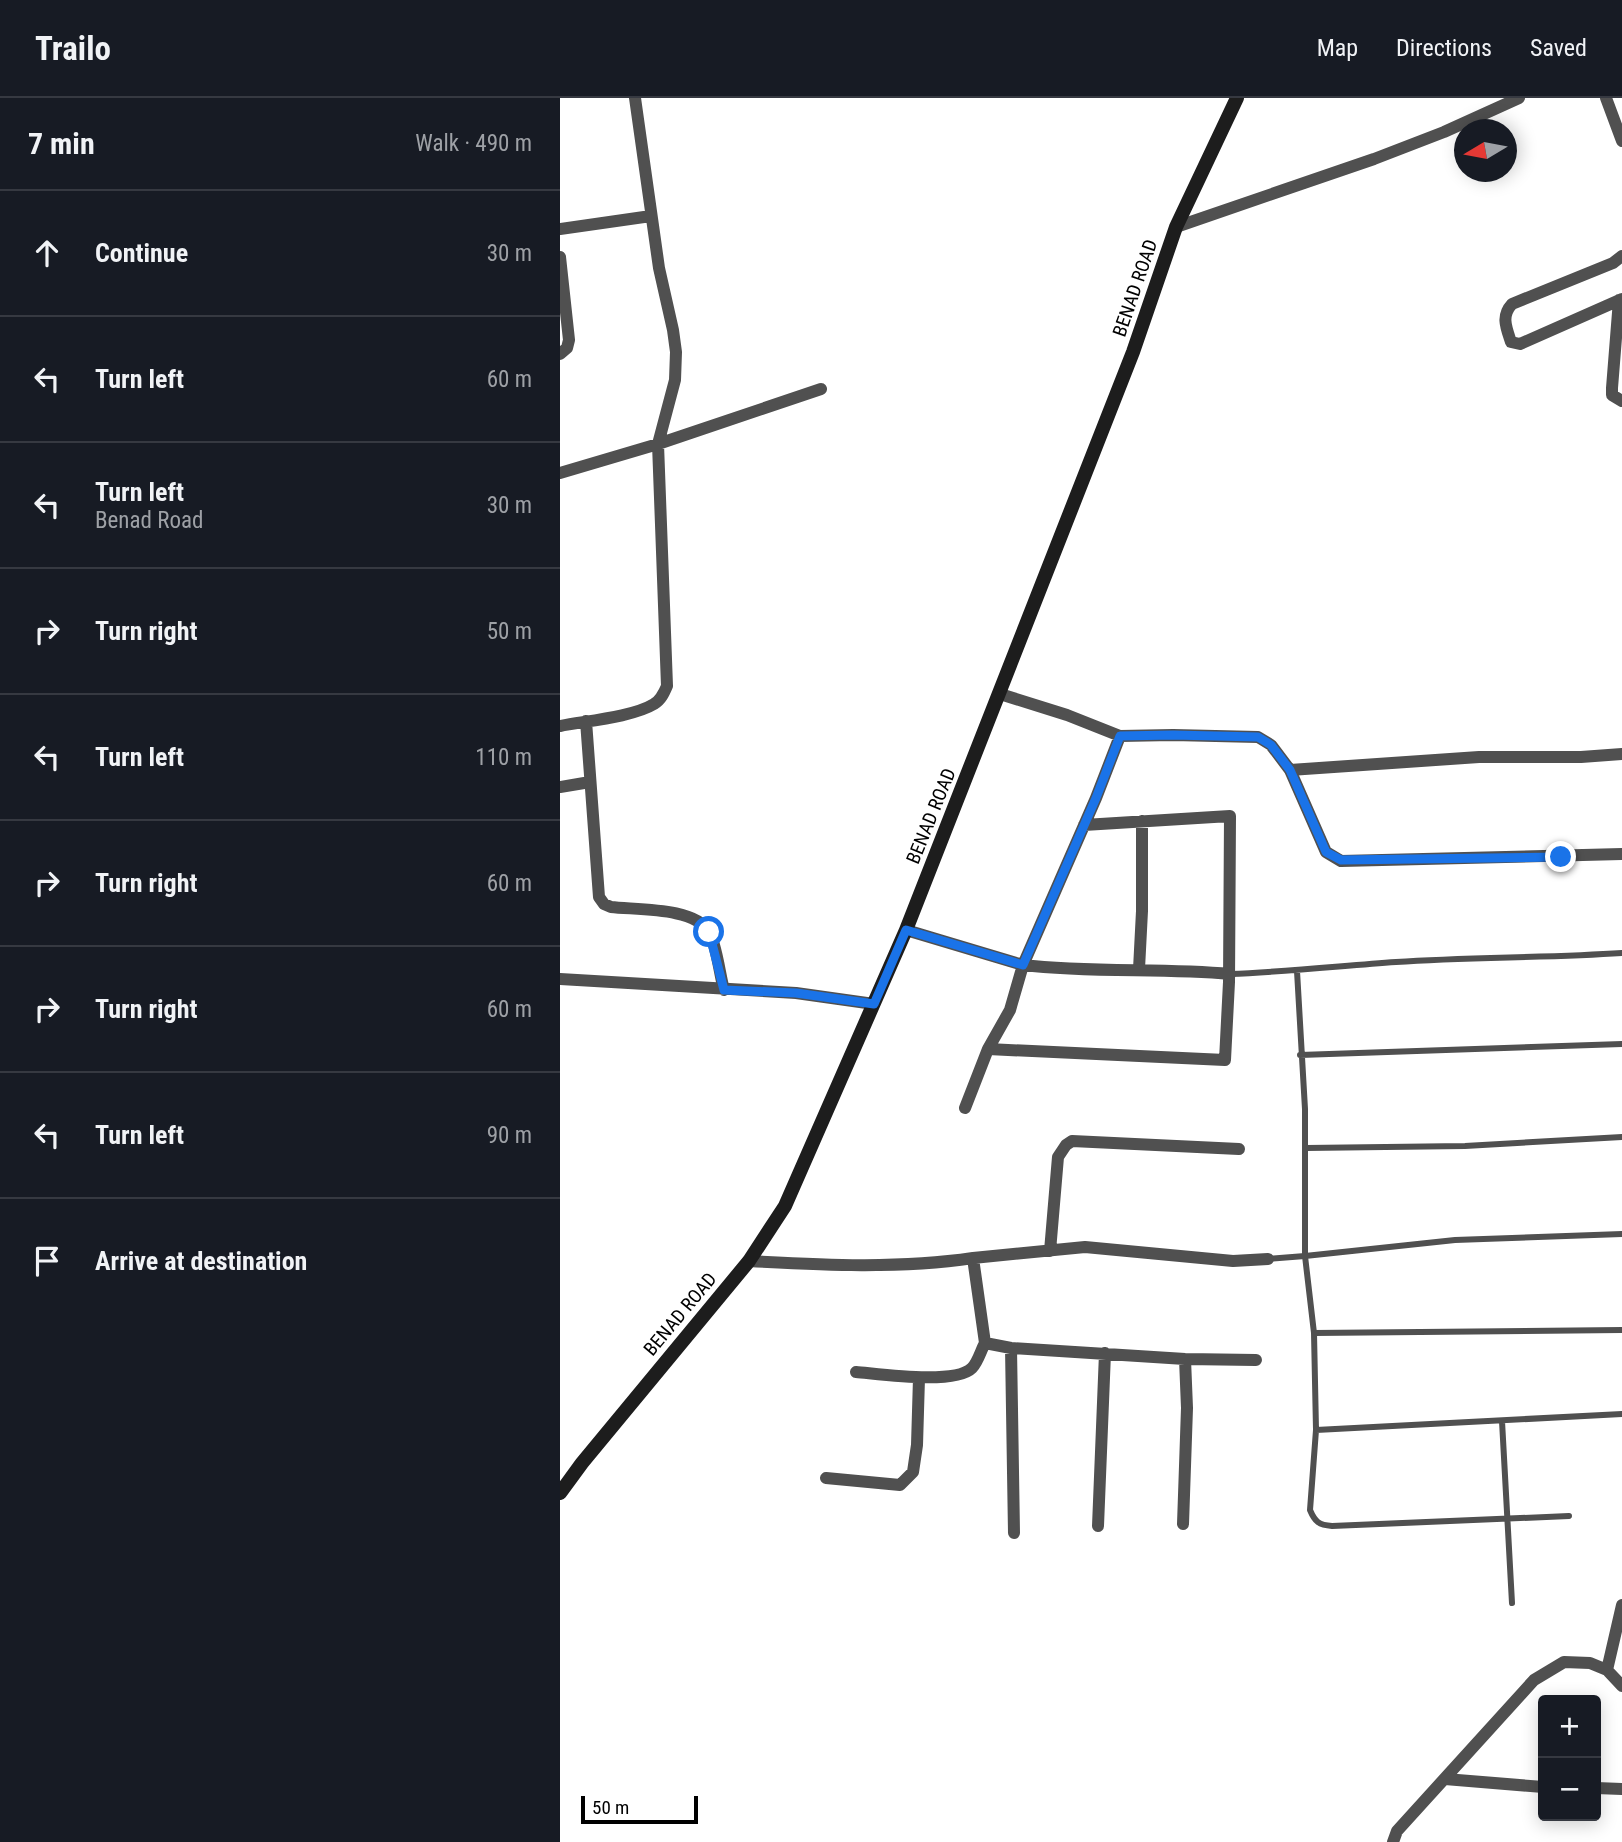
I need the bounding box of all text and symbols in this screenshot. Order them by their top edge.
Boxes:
text: Trailo [35,29,111,68]
text: Map [1317,34,1358,62]
text: Directions [1396,34,1492,62]
text: Saved [1530,34,1587,62]
north arrow [1454,119,1517,182]
text: 7 min [28,126,95,161]
text: Walk · 490 m [415,130,532,157]
icon: ahead [28,234,66,272]
street label: BENAD ROAD [1108,236,1162,340]
text: Continue [95,238,188,268]
text: 30 m [487,240,532,267]
icon: left [28,360,66,398]
text: Turn left [95,364,184,394]
text: 60 m [487,366,532,393]
text: Turn left [95,477,184,507]
icon: left [28,486,66,524]
text: 30 m [487,492,532,519]
text: Benad Road [95,507,203,534]
icon: right [28,612,66,650]
text: Turn right [95,616,197,646]
text: 50 m [487,618,532,645]
icon: left [28,738,66,776]
text: Turn left [95,742,184,772]
text: 110 m [475,744,532,771]
street label: BENAD ROAD [901,765,961,867]
route end [1545,841,1576,872]
icon: right [28,864,66,902]
text: Turn right [95,868,197,898]
text: 60 m [487,870,532,897]
route start [693,916,724,947]
icon: right [28,990,66,1028]
text: Turn right [95,994,197,1024]
text: 60 m [487,996,532,1023]
icon: left [28,1116,66,1154]
text: Turn left [95,1120,184,1150]
text: 90 m [487,1122,532,1149]
icon: arrive [28,1242,66,1280]
text: Arrive at destination [95,1246,307,1276]
street label: BENAD ROAD [639,1268,721,1360]
map controls [1538,1695,1601,1821]
button: + [1538,1695,1601,1758]
button: − [1538,1758,1601,1821]
scale bar [581,1793,698,1825]
text: 50 m [592,1796,629,1819]

